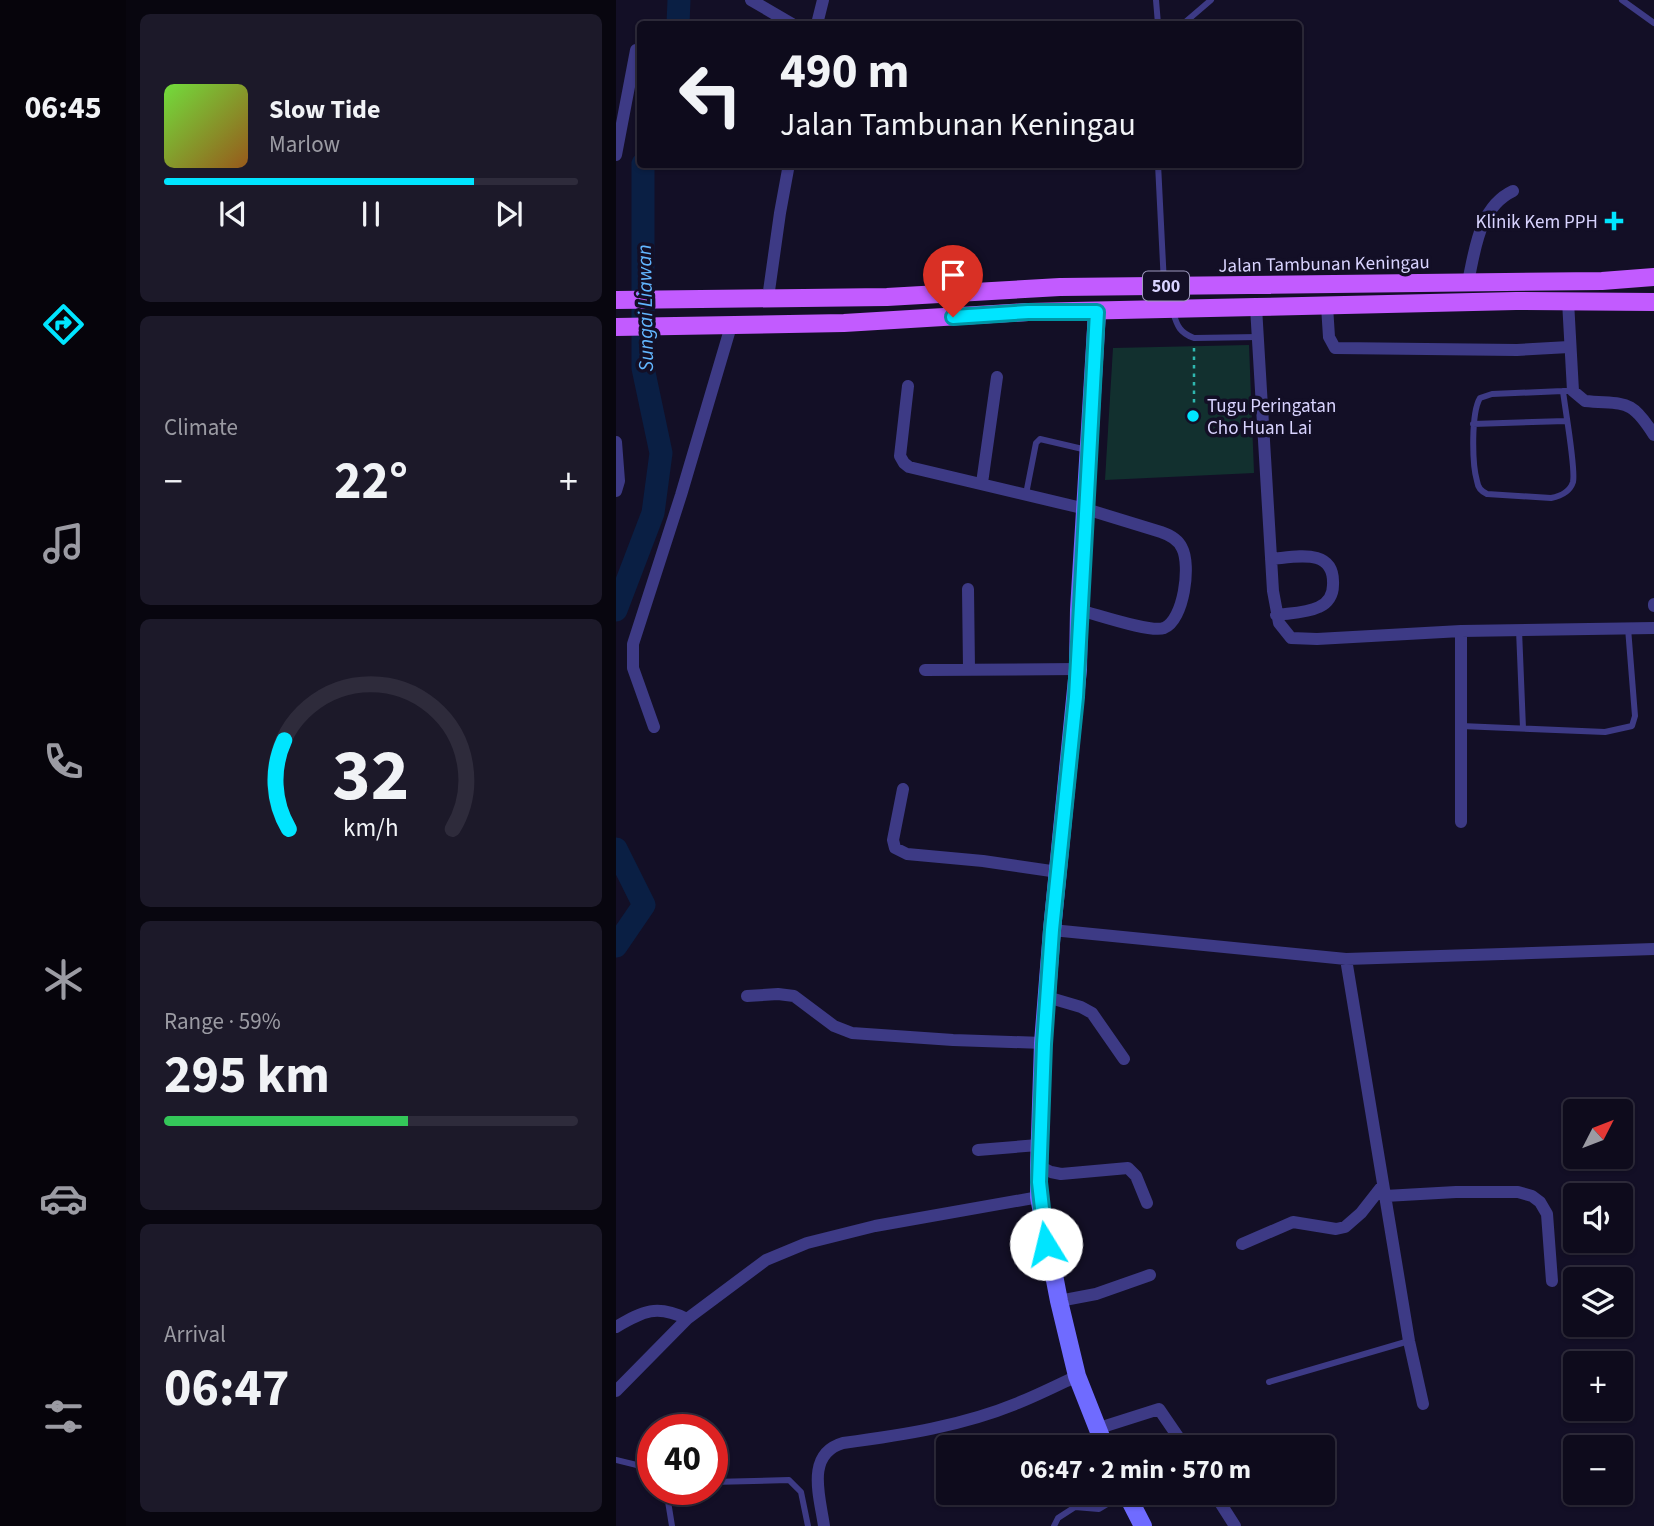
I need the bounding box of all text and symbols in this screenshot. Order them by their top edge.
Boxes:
text: 490 m [780,37,909,107]
icon: left [665,49,756,140]
text: 06:45 [24,85,102,131]
text: Slow Tide [269,91,380,128]
text: Jalan Tambunan Keningau [780,102,1136,148]
text: Marlow [269,128,340,161]
icon: previous [214,195,252,233]
icon: pause [352,195,390,233]
icon: next [490,195,528,233]
place label: Klinik Kem PPH [1475,209,1598,236]
marker: Klinik Kem PPH [1604,211,1624,231]
water label: Sungai Liawan [629,244,661,372]
pin [923,245,983,317]
street label: Jalan Tambunan Keningau [1218,249,1430,280]
icon: arrive [934,256,972,294]
road number: 500 [1143,272,1189,300]
icon: directions [39,300,88,349]
place label: Tugu Peringatan Cho Huan Lai [1207,393,1336,442]
marker: Tugu Peringatan Cho Huan Lai [1185,408,1201,424]
text: Climate [164,411,238,444]
text: 22° [334,445,408,519]
text: − [164,455,183,509]
text: + [559,455,578,509]
icon: music [39,519,88,568]
text: 32 [333,724,409,828]
icon: phone [39,737,88,786]
text: km/h [343,810,399,846]
icon: climate [39,955,88,1004]
text: Range · 59% [164,1005,281,1038]
text: 295 km [164,1039,330,1113]
north arrow [1563,1099,1633,1169]
map controls [1563,1099,1633,1505]
icon: car [39,1174,88,1223]
button: sound [1563,1183,1633,1253]
position arrow [1009,1207,1083,1281]
button: layers [1563,1267,1633,1337]
text: Arrival [164,1318,226,1351]
button: + [1563,1351,1633,1421]
text: 06:47 [164,1352,289,1426]
icon: filters [39,1392,88,1441]
speed limit sign: 40 [637,1414,728,1505]
button: − [1563,1435,1633,1505]
text: 06:47 · 2 min · 570 m [1020,1451,1251,1488]

